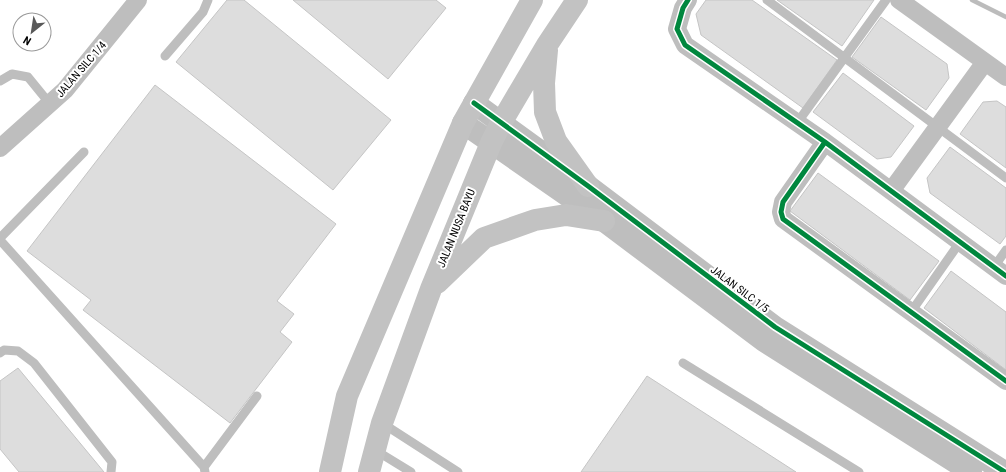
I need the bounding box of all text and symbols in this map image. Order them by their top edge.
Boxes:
north arrow [12,12,52,52]
text: N [21,33,33,48]
street label: JALAN SILC 1/4 [54,38,109,100]
street label: JALAN NUSA BAYU [435,187,478,269]
street label: JALAN SILC 1/5 [708,263,771,316]

